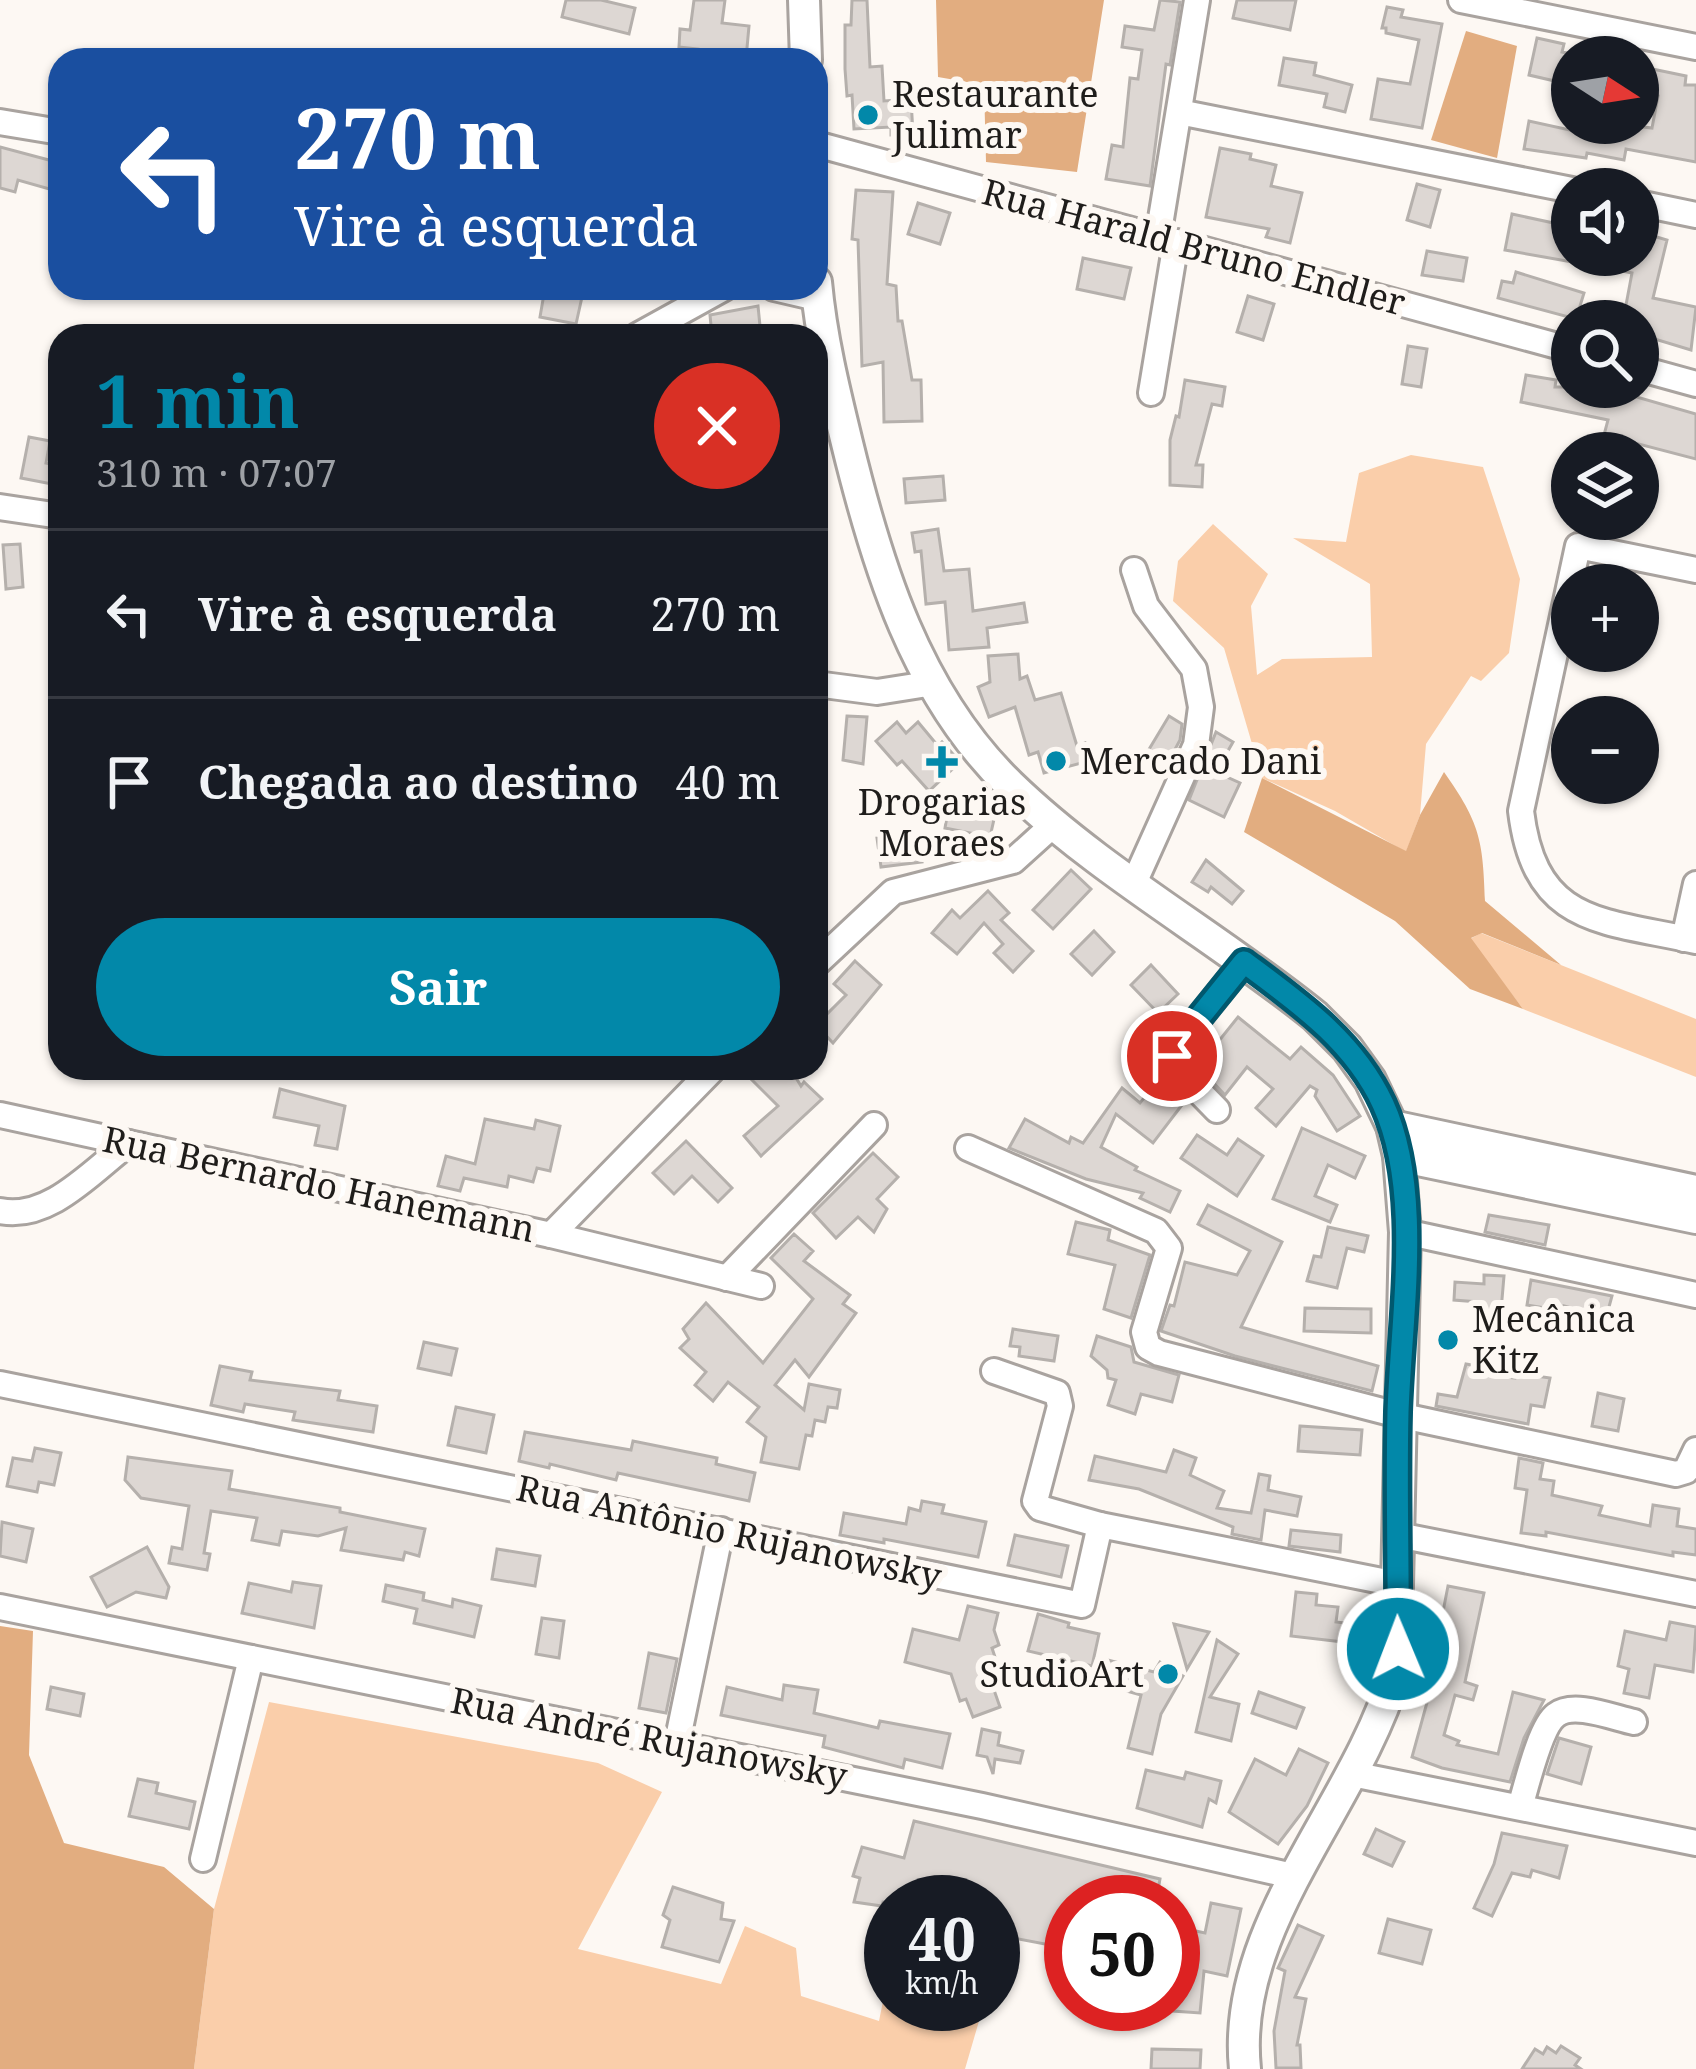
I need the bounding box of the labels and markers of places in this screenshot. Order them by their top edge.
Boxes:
place label: Restaurante Julimar [891,69,1099,159]
marker: Restaurante Julimar [855,102,881,128]
place label: Mercado Dani [1080,736,1322,785]
marker: Mercado Dani [1043,748,1069,774]
marker: Drogarias Moraes [929,749,955,775]
place label: Drogarias Moraes [858,777,1026,867]
pin [1121,1005,1223,1107]
place label: Mecânica Kitz [1472,1294,1636,1384]
marker: Mecânica Kitz [1435,1327,1461,1353]
place label: StudioArt [979,1649,1144,1698]
marker: StudioArt [1155,1661,1181,1687]

